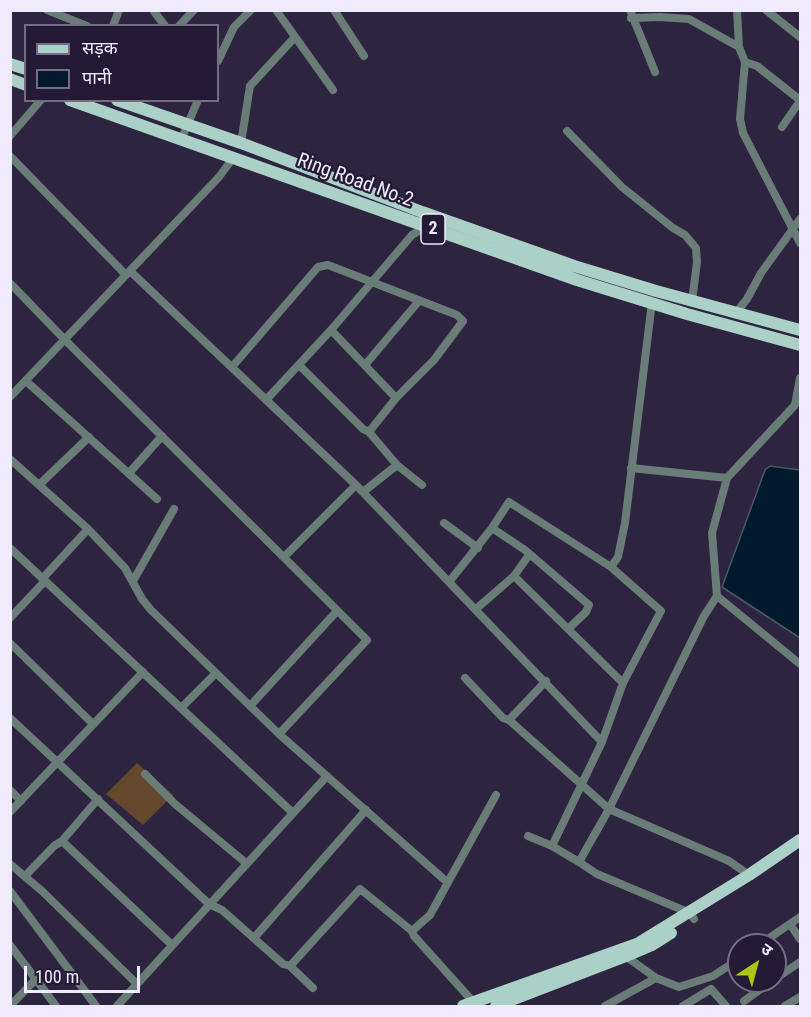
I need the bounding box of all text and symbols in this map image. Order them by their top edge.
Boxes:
legend [24,24,219,102]
text: सड़क [82,37,118,58]
text: पानी [82,67,112,88]
street label: Ring Road No.2 [294,149,416,213]
road number: 2 [421,214,445,244]
north arrow [727,933,787,993]
text: उ [757,939,776,960]
scale bar [27,954,142,992]
text: 100 m [35,966,79,987]

